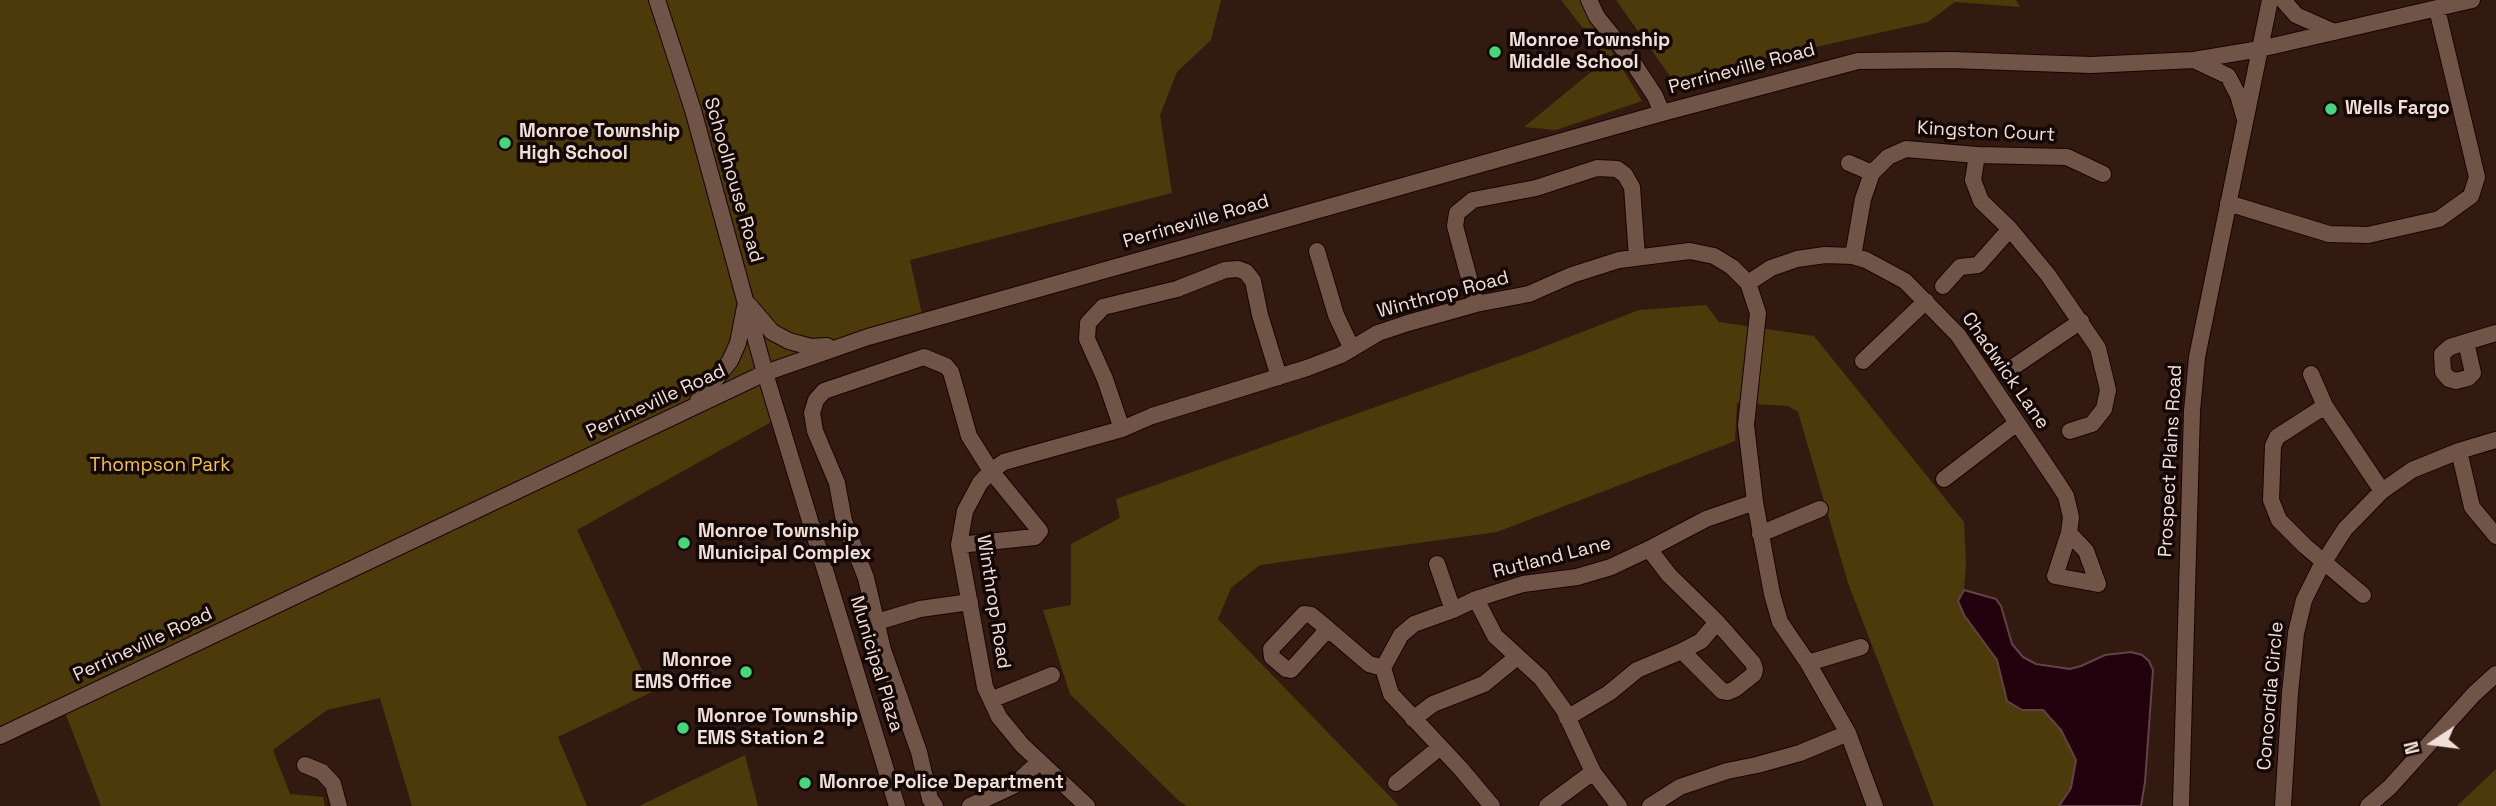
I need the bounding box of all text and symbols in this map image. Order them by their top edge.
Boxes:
place label: Monroe Township Middle School [1509,30,1670,74]
street label: Perrineville Road [1666,38,1818,100]
marker: Monroe Township Middle School [1487,44,1503,60]
street label: Schoolhouse Road [699,95,767,265]
place label: Wells Fargo [2345,98,2450,120]
marker: Wells Fargo [2323,101,2339,117]
street label: Kingston Court [1916,117,2056,147]
place label: Monroe Township High School [519,121,680,165]
marker: Monroe Township High School [497,135,513,151]
street label: Perrineville Road [1120,190,1272,254]
street label: Winthrop Road [1375,266,1511,324]
street label: Chadwick Lane [1956,308,2054,434]
street label: Perrineville Road [583,360,729,444]
street label: Prospect Plains Road [2155,364,2187,558]
park label: Thompson Park [90,455,230,477]
place label: Monroe Township Municipal Complex [698,521,871,565]
street label: Rutland Lane [1491,532,1613,584]
street label: Winthrop Road [971,533,1015,671]
marker: Monroe Township Municipal Complex [676,535,692,551]
street label: Municipal Plaza [845,593,907,735]
street label: Perrineville Road [70,603,216,687]
street label: Concordia Circle [2253,621,2289,771]
place label: Monroe EMS Office [634,650,732,694]
marker: Monroe EMS Office [738,664,754,680]
place label: Monroe Township EMS Station 2 [697,706,858,750]
north arrow [2398,708,2468,778]
marker: Monroe Township EMS Station 2 [675,720,691,736]
text: N [2398,739,2426,757]
place label: Monroe Police Department [819,772,1064,794]
marker: Monroe Police Department [797,775,813,791]

